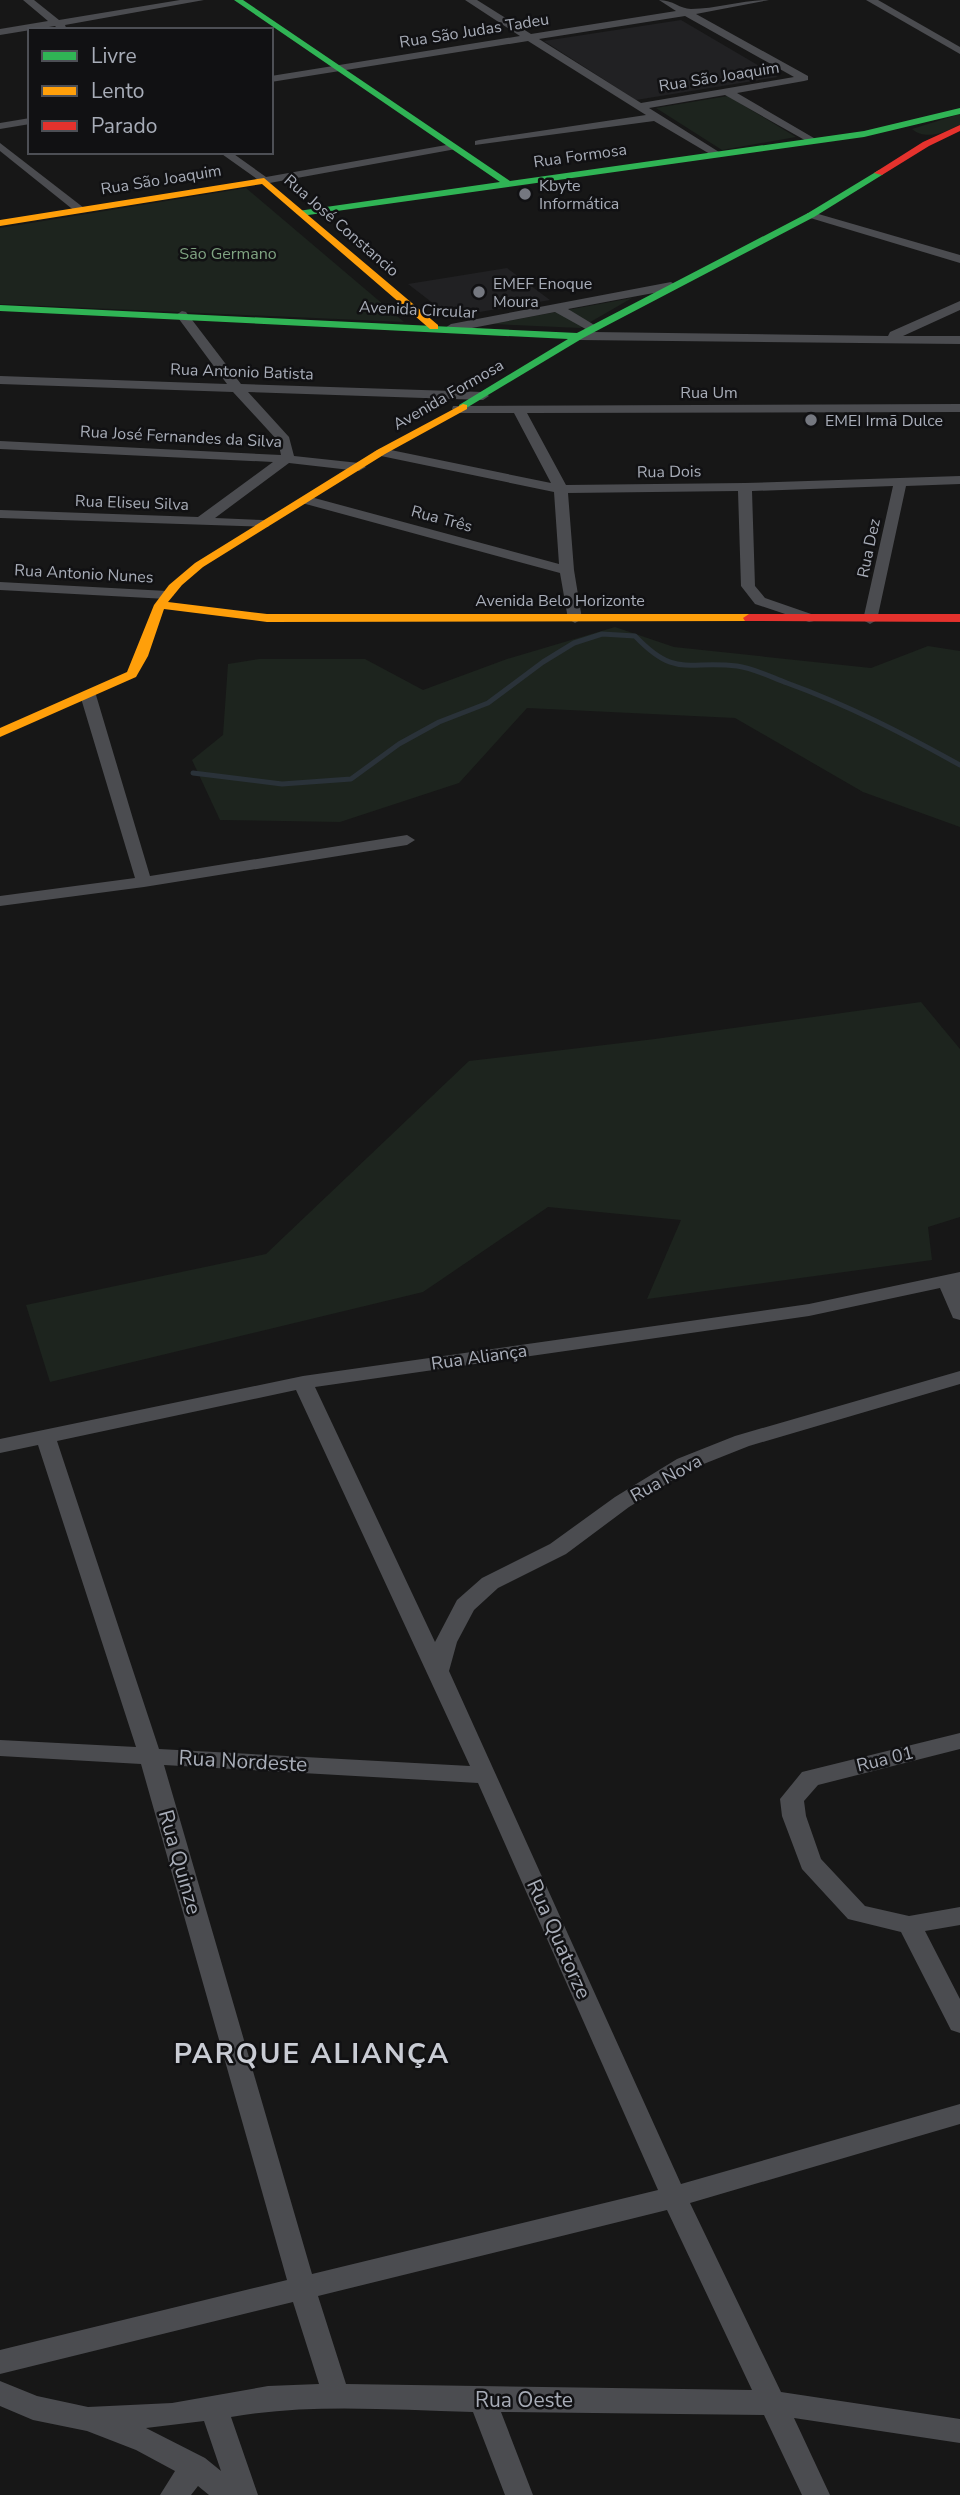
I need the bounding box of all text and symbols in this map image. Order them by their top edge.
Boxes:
street label: Rua São Judas Tadeu [398,8,550,54]
legend [28,28,273,154]
text: Livre [91,42,137,70]
street label: Rua São Joaquim [657,57,781,97]
text: Lento [91,77,144,105]
text: Parado [91,112,157,140]
street label: Rua Formosa [532,139,628,173]
street label: Rua São Joaquim [99,160,223,200]
street label: Rua José Constancio [279,170,404,282]
place label: Kbyte Informática [539,175,619,215]
marker: Kbyte Informática [517,186,533,202]
park label: São Germano [179,243,277,265]
place label: EMEF Enoque Moura [493,273,592,313]
marker: EMEF Enoque Moura [471,284,487,300]
street label: Avenida Circular [358,296,478,324]
street label: Avenida Formosa [389,354,508,436]
street label: Rua Antonio Batista [170,359,314,385]
street label: Rua Um [680,382,738,404]
place label: EMEI Irmã Dulce [825,410,943,432]
marker: EMEI Irmã Dulce [803,412,819,428]
street label: Rua José Fernandes da Silva [79,421,283,453]
street label: Rua Dois [637,460,701,484]
street label: Rua Eliseu Silva [75,490,189,516]
street label: Rua Três [409,500,475,538]
street label: Rua Dez [852,517,886,580]
street label: Rua Antonio Nunes [14,559,154,589]
street label: Avenida Belo Horizonte [475,590,645,612]
street label: Rua Aliança [430,1338,528,1376]
street label: Rua Nova [626,1449,706,1507]
street label: Rua 01 [854,1740,916,1778]
street label: Rua Nordeste [178,1744,308,1778]
street label: Rua Quinze [152,1806,208,1918]
street label: Rua Quatorze [520,1875,598,2003]
district label: PARQUE ALIANÇA [174,2035,450,2073]
street label: Rua Oeste [475,2386,573,2414]

